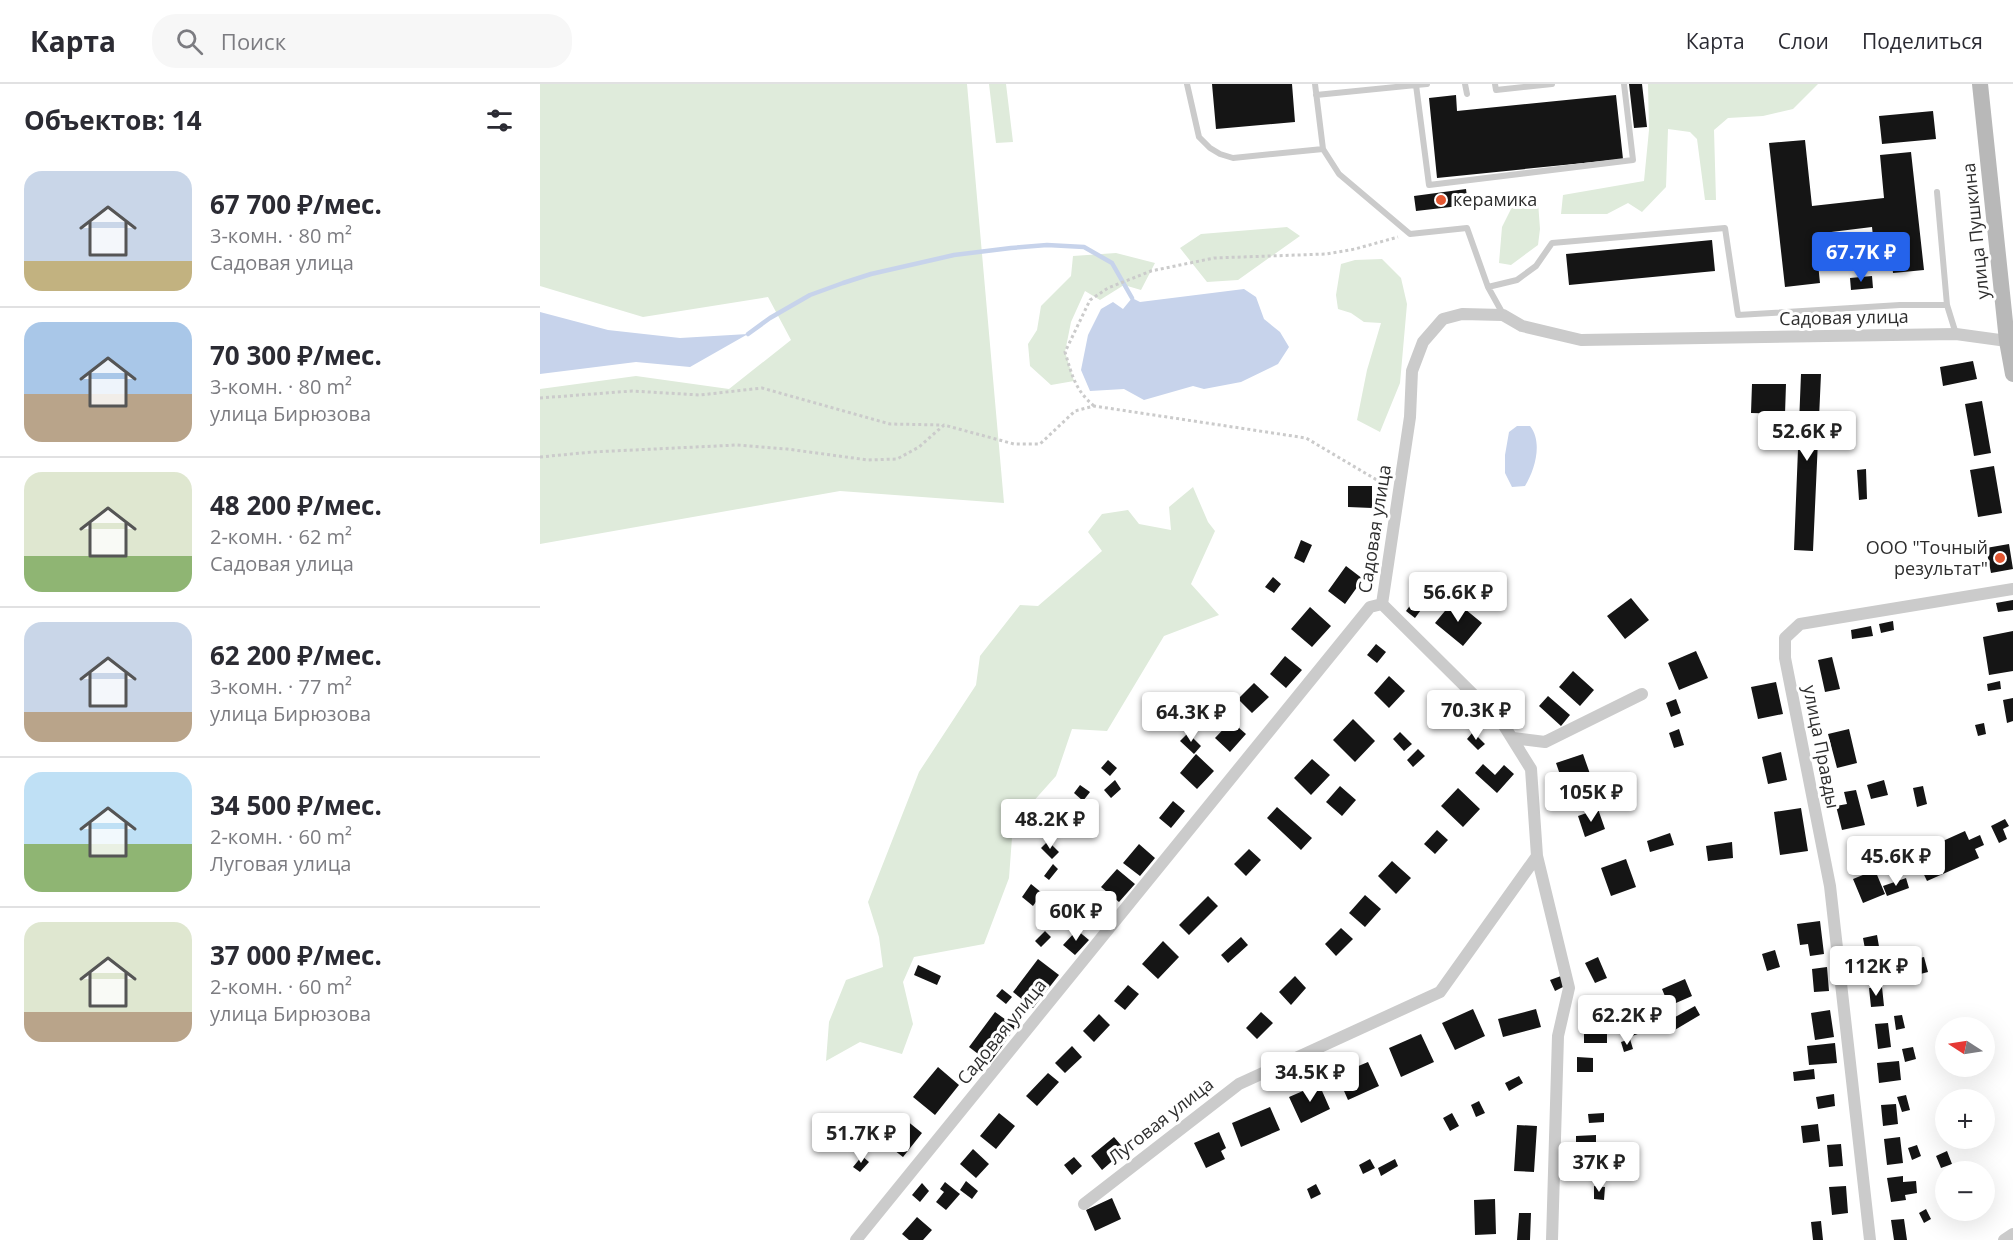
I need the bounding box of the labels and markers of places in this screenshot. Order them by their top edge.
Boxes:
place label: керамика [1453,187,1537,211]
marker: керамика [1434,193,1448,207]
pin: 67.7K ₽ [1806,232,1916,283]
pin: 52.6K ₽ [1752,411,1862,462]
place label: ООО "Точный результат" [1866,535,1988,580]
marker: ООО "Точный результат" [1993,551,2007,565]
pin: 56.6K ₽ [1403,572,1513,623]
pin: 70.3K ₽ [1421,690,1531,741]
pin: 64.3K ₽ [1136,692,1246,743]
pin: 105K ₽ [1542,772,1640,823]
pin: 48.2K ₽ [995,799,1105,850]
pin: 45.6K ₽ [1841,836,1951,887]
pin: 60K ₽ [1034,891,1118,942]
pin: 112K ₽ [1827,946,1925,997]
pin: 62.2K ₽ [1572,995,1682,1046]
pin: 34.5K ₽ [1255,1052,1365,1103]
pin: 51.7K ₽ [806,1113,916,1164]
pin: 37K ₽ [1557,1142,1641,1193]

